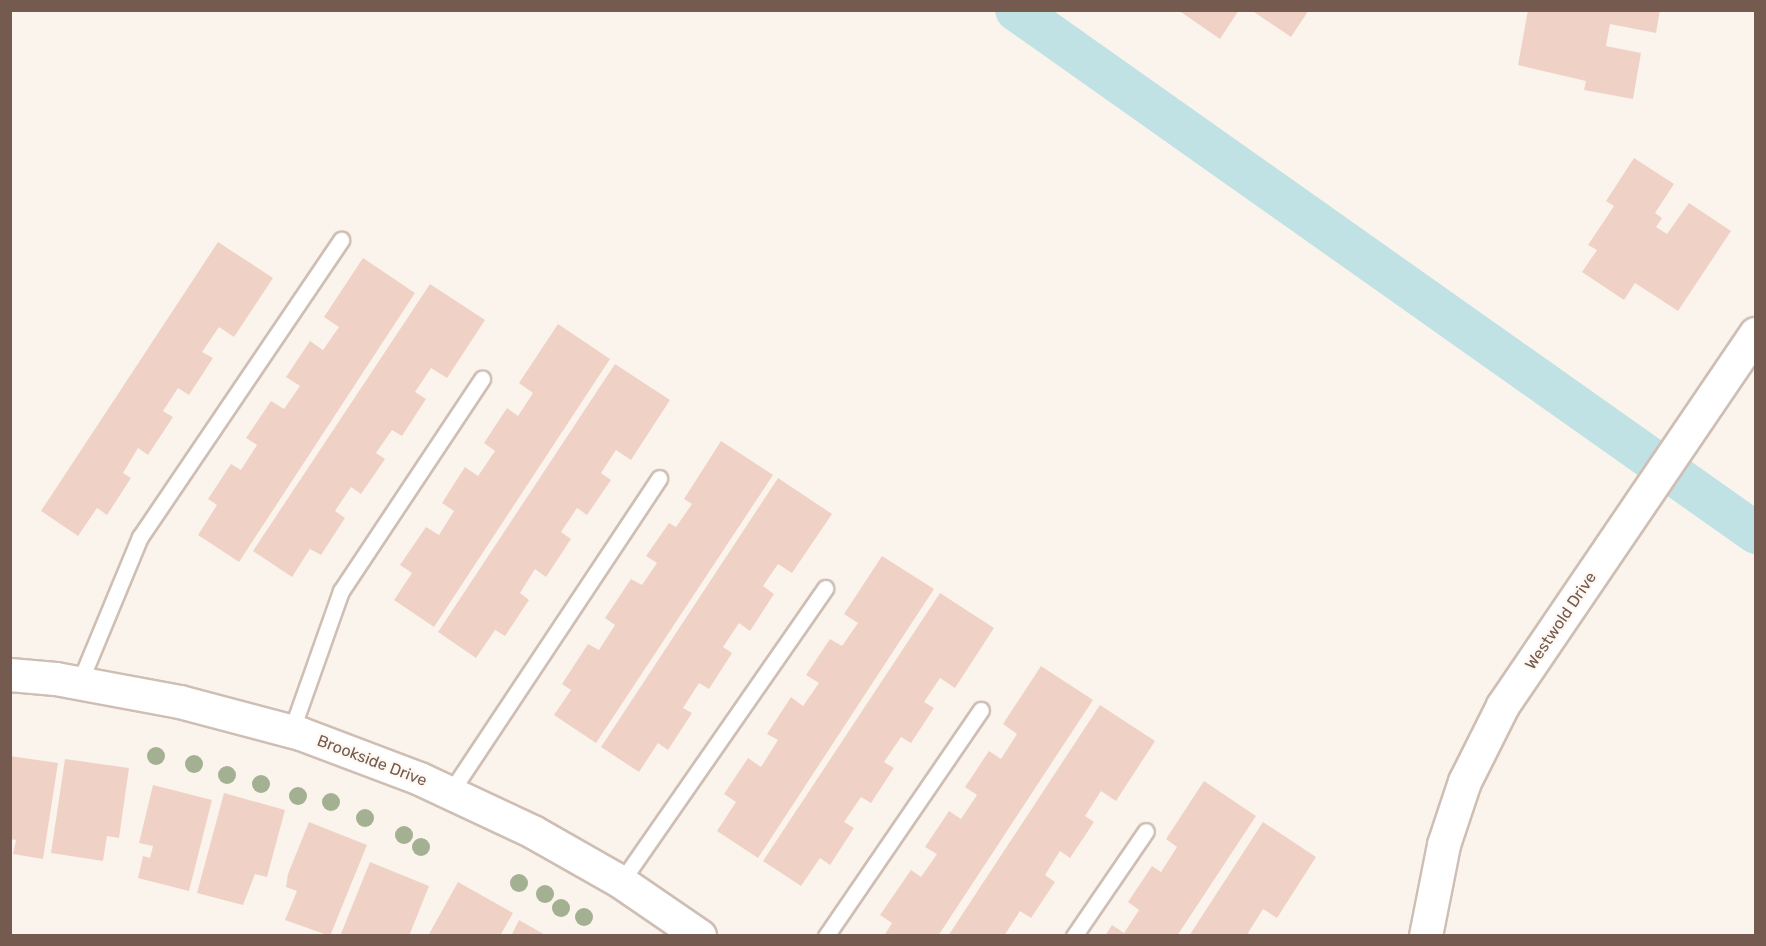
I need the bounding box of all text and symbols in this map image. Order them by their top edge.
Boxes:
street label: Westwold Drive [1521,569,1601,673]
street label: Brookside Drive [314,731,430,791]

